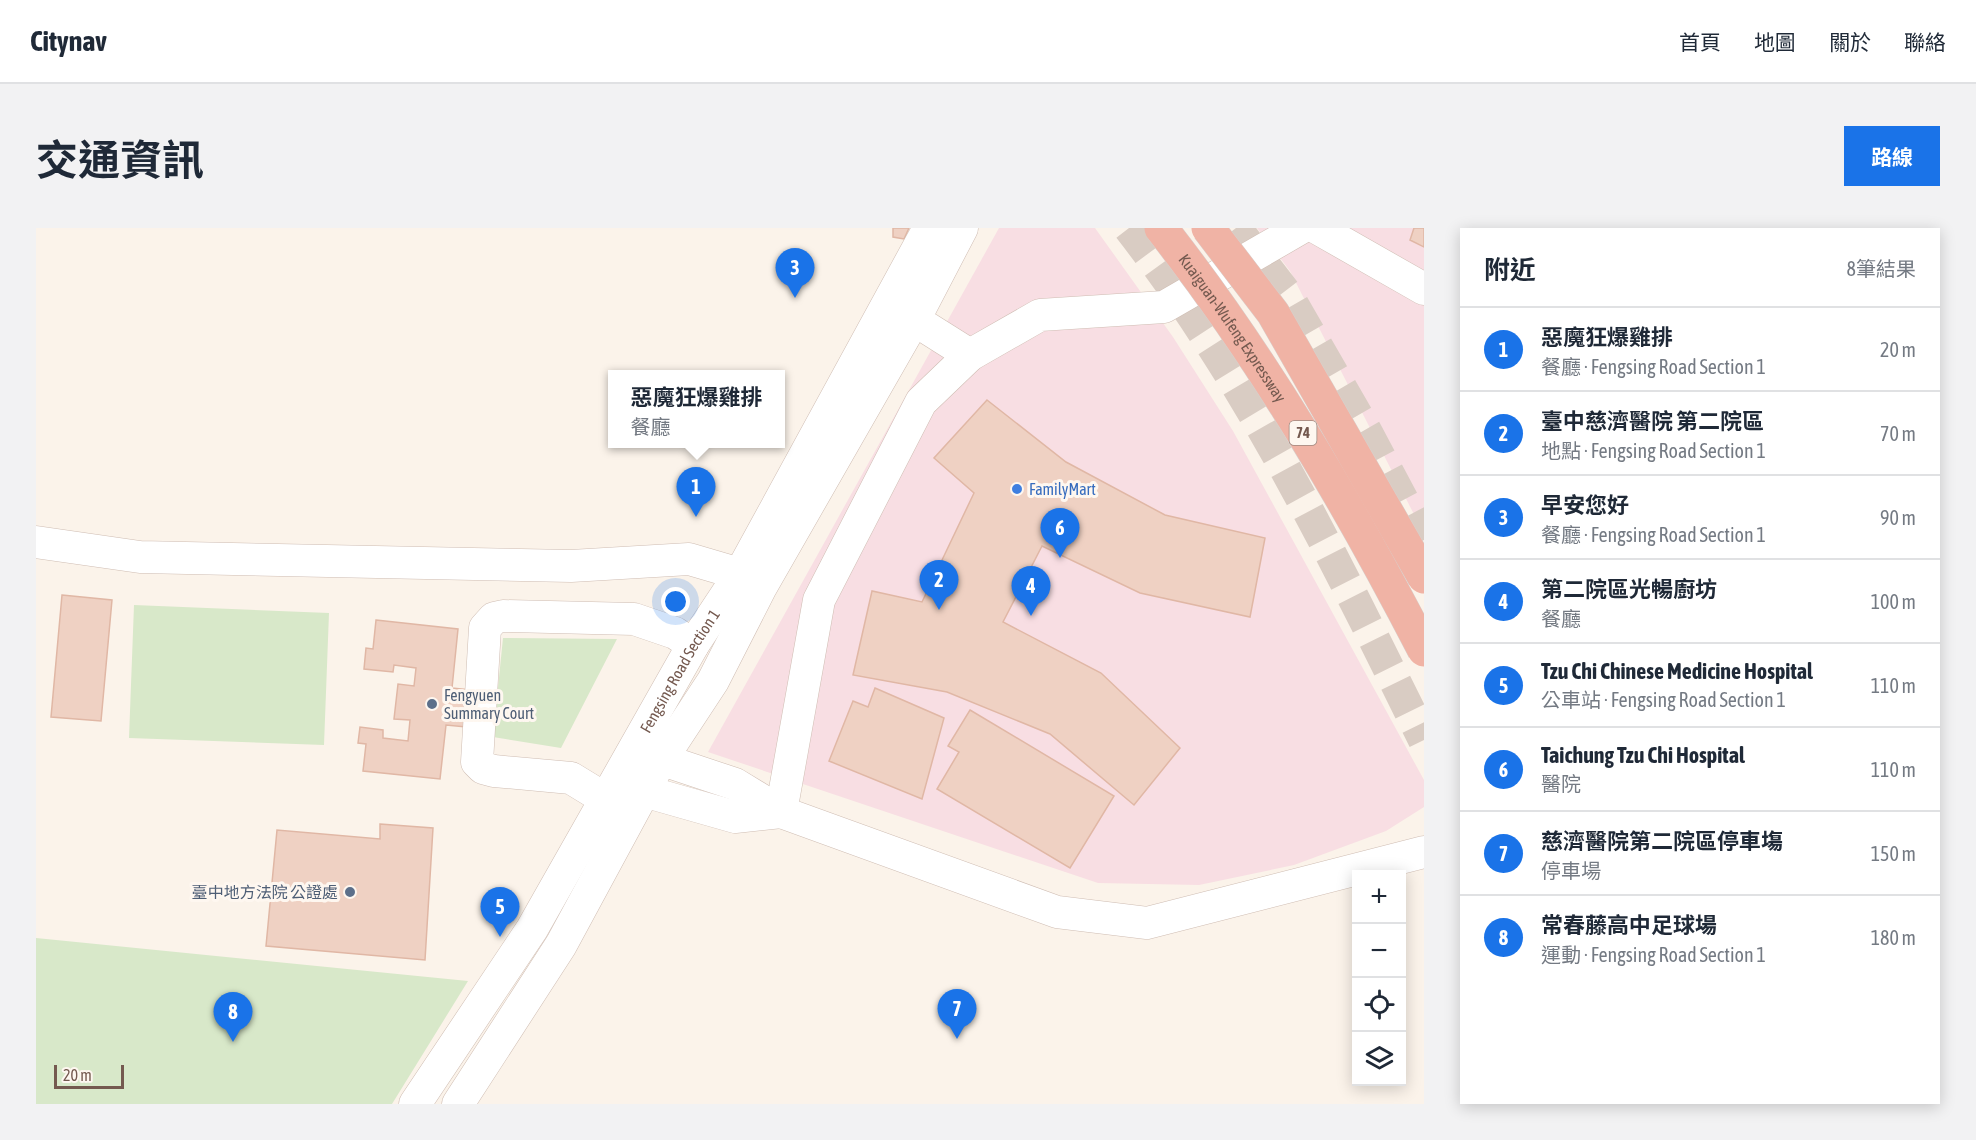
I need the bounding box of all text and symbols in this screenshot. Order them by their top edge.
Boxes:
text: Citynav [30,25,107,57]
text: 首頁 [1679,30,1721,54]
text: 地圖 [1754,30,1796,54]
text: 關於 [1829,30,1871,54]
text: 聯絡 [1904,30,1946,54]
button: 路線 [1844,126,1940,186]
text: 交通資訊 [36,136,204,184]
pin: 3 [776,248,814,298]
street label: Kuaiguan-Wufeng Expressway [1175,250,1290,406]
text: 附近 [1484,255,1536,285]
text: 8筆結果 [1847,257,1916,280]
text: 惡魔狂爆雞排 [1541,324,1673,350]
text: 1 [1499,338,1508,361]
text: 20 m [1880,338,1916,361]
text: 餐廳 · Fengsing Road Section 1 [1541,355,1766,378]
popup [608,370,785,448]
text: 惡魔狂爆雞排 [630,384,763,410]
text: 臺中慈濟醫院 第二院區 [1541,408,1764,434]
text: 餐廳 [630,415,670,438]
road number: 74 [1290,421,1316,445]
text: 2 [1499,422,1508,445]
text: 70 m [1880,422,1916,445]
text: 地點 · Fengsing Road Section 1 [1541,439,1766,462]
pin: 1 [676,468,716,517]
place label: FamilyMart [1029,480,1096,499]
marker: FamilyMart [1010,482,1024,496]
text: 早安您好 [1541,492,1629,518]
text: 3 [1499,506,1508,529]
text: 90 m [1880,506,1916,529]
pin: 6 [1040,508,1080,558]
text: 餐廳 · Fengsing Road Section 1 [1541,523,1766,546]
pin: 2 [920,560,958,610]
pin: 4 [1012,566,1050,616]
text: 第二院區光暢廚坊 [1541,576,1717,602]
your location [661,587,690,616]
text: 4 [1499,590,1508,613]
text: 100 m [1871,590,1916,613]
street label: Fengsing Road Section 1 [636,606,723,736]
text: 餐廳 [1541,607,1581,630]
text: Tzu Chi Chinese Medicine Hospital [1541,658,1813,684]
text: 5 [1499,674,1508,697]
text: 110 m [1871,674,1916,697]
place label: Fengyuen Summary Court [444,686,534,723]
text: 公車站 · Fengsing Road Section 1 [1541,688,1786,711]
marker: Fengyuen Summary Court [425,697,439,711]
text: Taichung Tzu Chi Hospital [1541,742,1745,768]
text: 6 [1499,758,1508,781]
text: 110 m [1871,758,1916,781]
text: 醫院 [1541,772,1581,795]
text: 慈濟醫院第二院區停車塲 [1541,828,1783,854]
text: 7 [1499,842,1508,865]
text: 150 m [1871,842,1916,865]
text: 停車場 [1541,859,1601,882]
map controls [1352,870,1406,1086]
button: + [1352,870,1406,924]
place label: 臺中地方法院 公證處 [192,883,338,901]
marker: 臺中地方法院 公證處 [343,885,357,899]
pin: 5 [480,888,520,937]
text: 常春藤高中足球場 [1541,912,1717,938]
button: − [1352,924,1406,978]
text: 8 [1499,926,1508,949]
text: 180 m [1871,926,1916,949]
text: 運動 · Fengsing Road Section 1 [1541,943,1766,966]
button: locate [1352,978,1406,1032]
pin: 7 [938,990,976,1039]
pin: 8 [214,992,252,1042]
button: layers [1352,1032,1406,1086]
scale bar [54,1062,124,1090]
text: 20 m [63,1066,92,1084]

